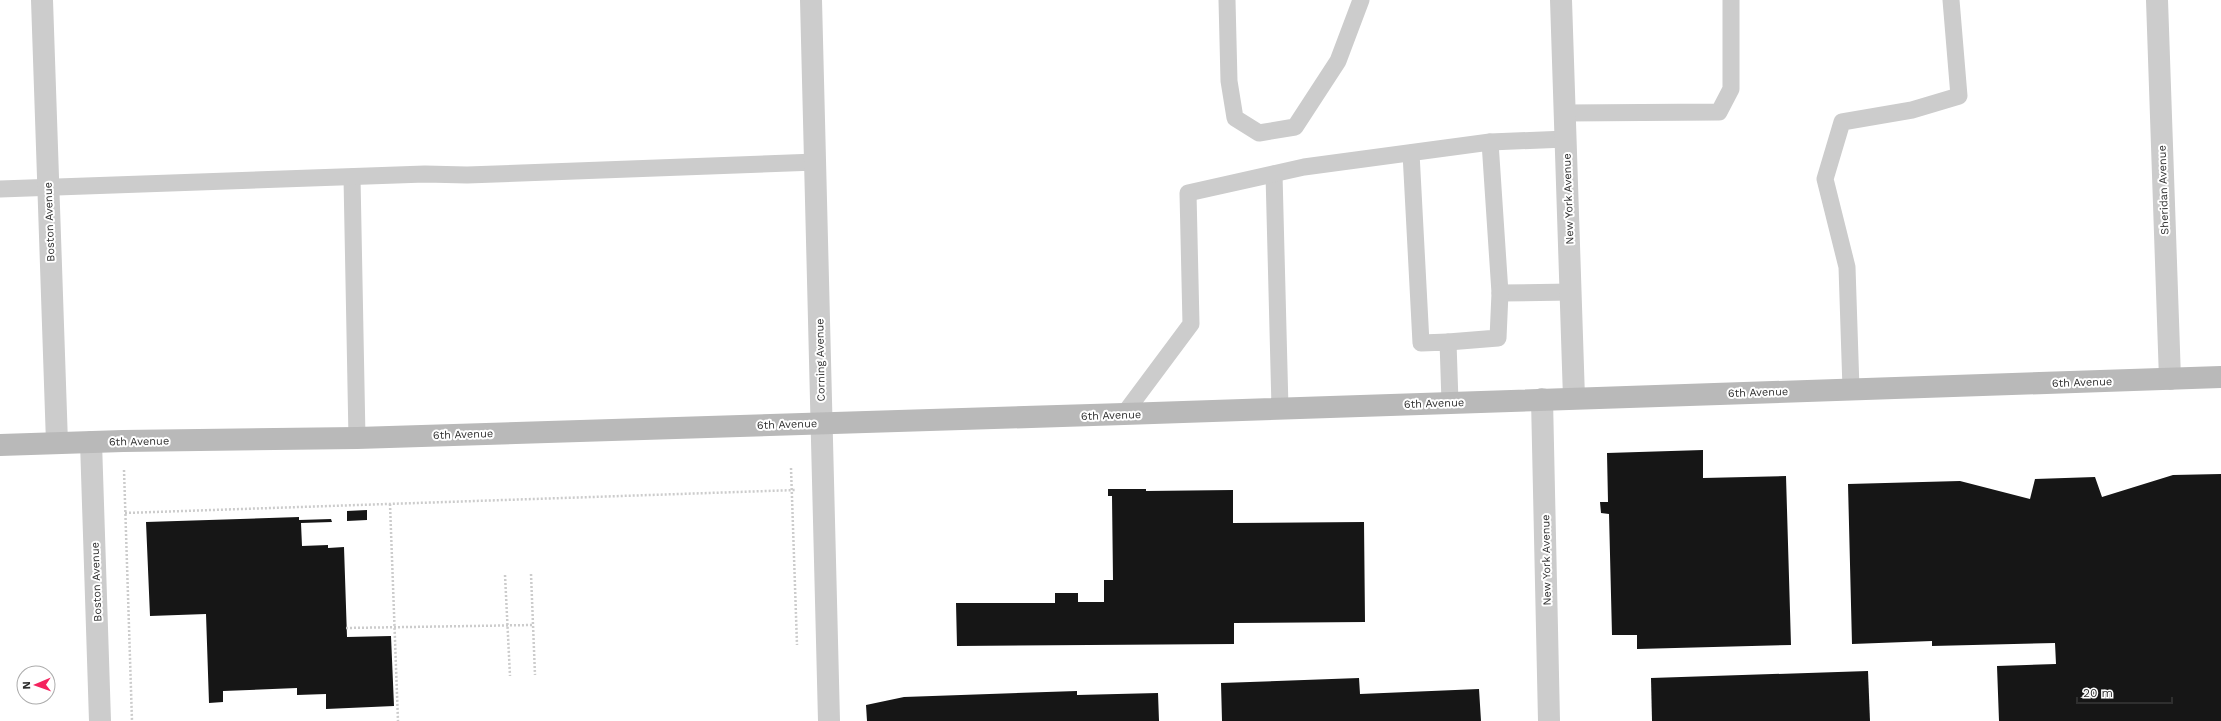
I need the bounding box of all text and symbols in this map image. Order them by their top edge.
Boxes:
street label: Sheridan Avenue [2155,145,2172,235]
street label: New York Avenue [1560,153,1577,245]
street label: Boston Avenue [42,182,57,262]
street label: Corning Avenue [813,318,828,402]
street label: 6th Avenue [2052,375,2112,390]
street label: 6th Avenue [1728,385,1788,400]
street label: 6th Avenue [1404,396,1464,411]
street label: 6th Avenue [1081,408,1141,423]
street label: 6th Avenue [757,417,817,432]
street label: 6th Avenue [433,427,493,442]
street label: 6th Avenue [109,434,169,449]
street label: New York Avenue [1539,514,1554,606]
street label: Boston Avenue [89,542,104,622]
north arrow [16,665,56,705]
scale bar [2077,679,2172,705]
text: N [20,681,33,690]
text: 20 m [2083,686,2113,700]

